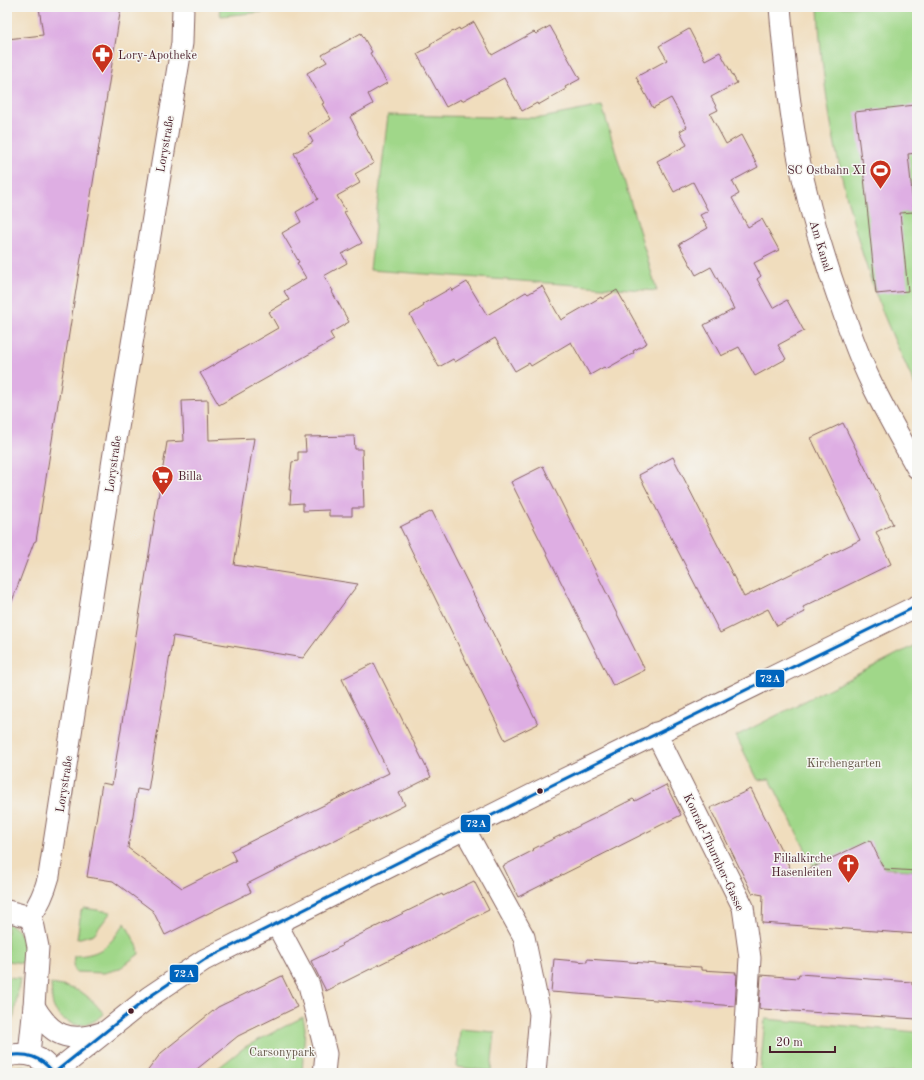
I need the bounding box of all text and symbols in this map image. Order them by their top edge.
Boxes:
pharmacy icon: Lory-Apotheke [90,42,116,75]
place label: Lory-Apotheke [118,50,198,62]
street label: Lorystraße [155,114,177,173]
sports icon: SC Ostbahn XI [868,157,894,190]
place label: SC Ostbahn XI [787,165,866,177]
street label: Am Kanal [807,219,833,273]
street label: Lorystraße [104,434,124,493]
supermarket icon: Billa [150,463,176,496]
place label: Billa [178,471,202,483]
line badge: 72A [755,669,785,688]
text: 72A [759,674,781,685]
street label: Lorystraße [55,754,75,813]
park label: Kirchengarten [807,758,882,770]
unlabelled marker [535,786,545,796]
street label: Konrad-Thurnher-Gasse [681,792,746,913]
line badge: 72A [460,814,491,833]
text: 72A [465,819,487,830]
church icon: Filialkirche Hasenleiten [835,852,861,885]
place label: Filialkirche Hasenleiten [771,853,833,879]
line badge: 72A [169,964,199,983]
text: 72A [173,969,195,980]
unlabelled marker [126,1006,136,1016]
scale bar [770,1028,835,1054]
text: 20 m [776,1037,803,1049]
park label: Carsonypark [249,1047,315,1059]

